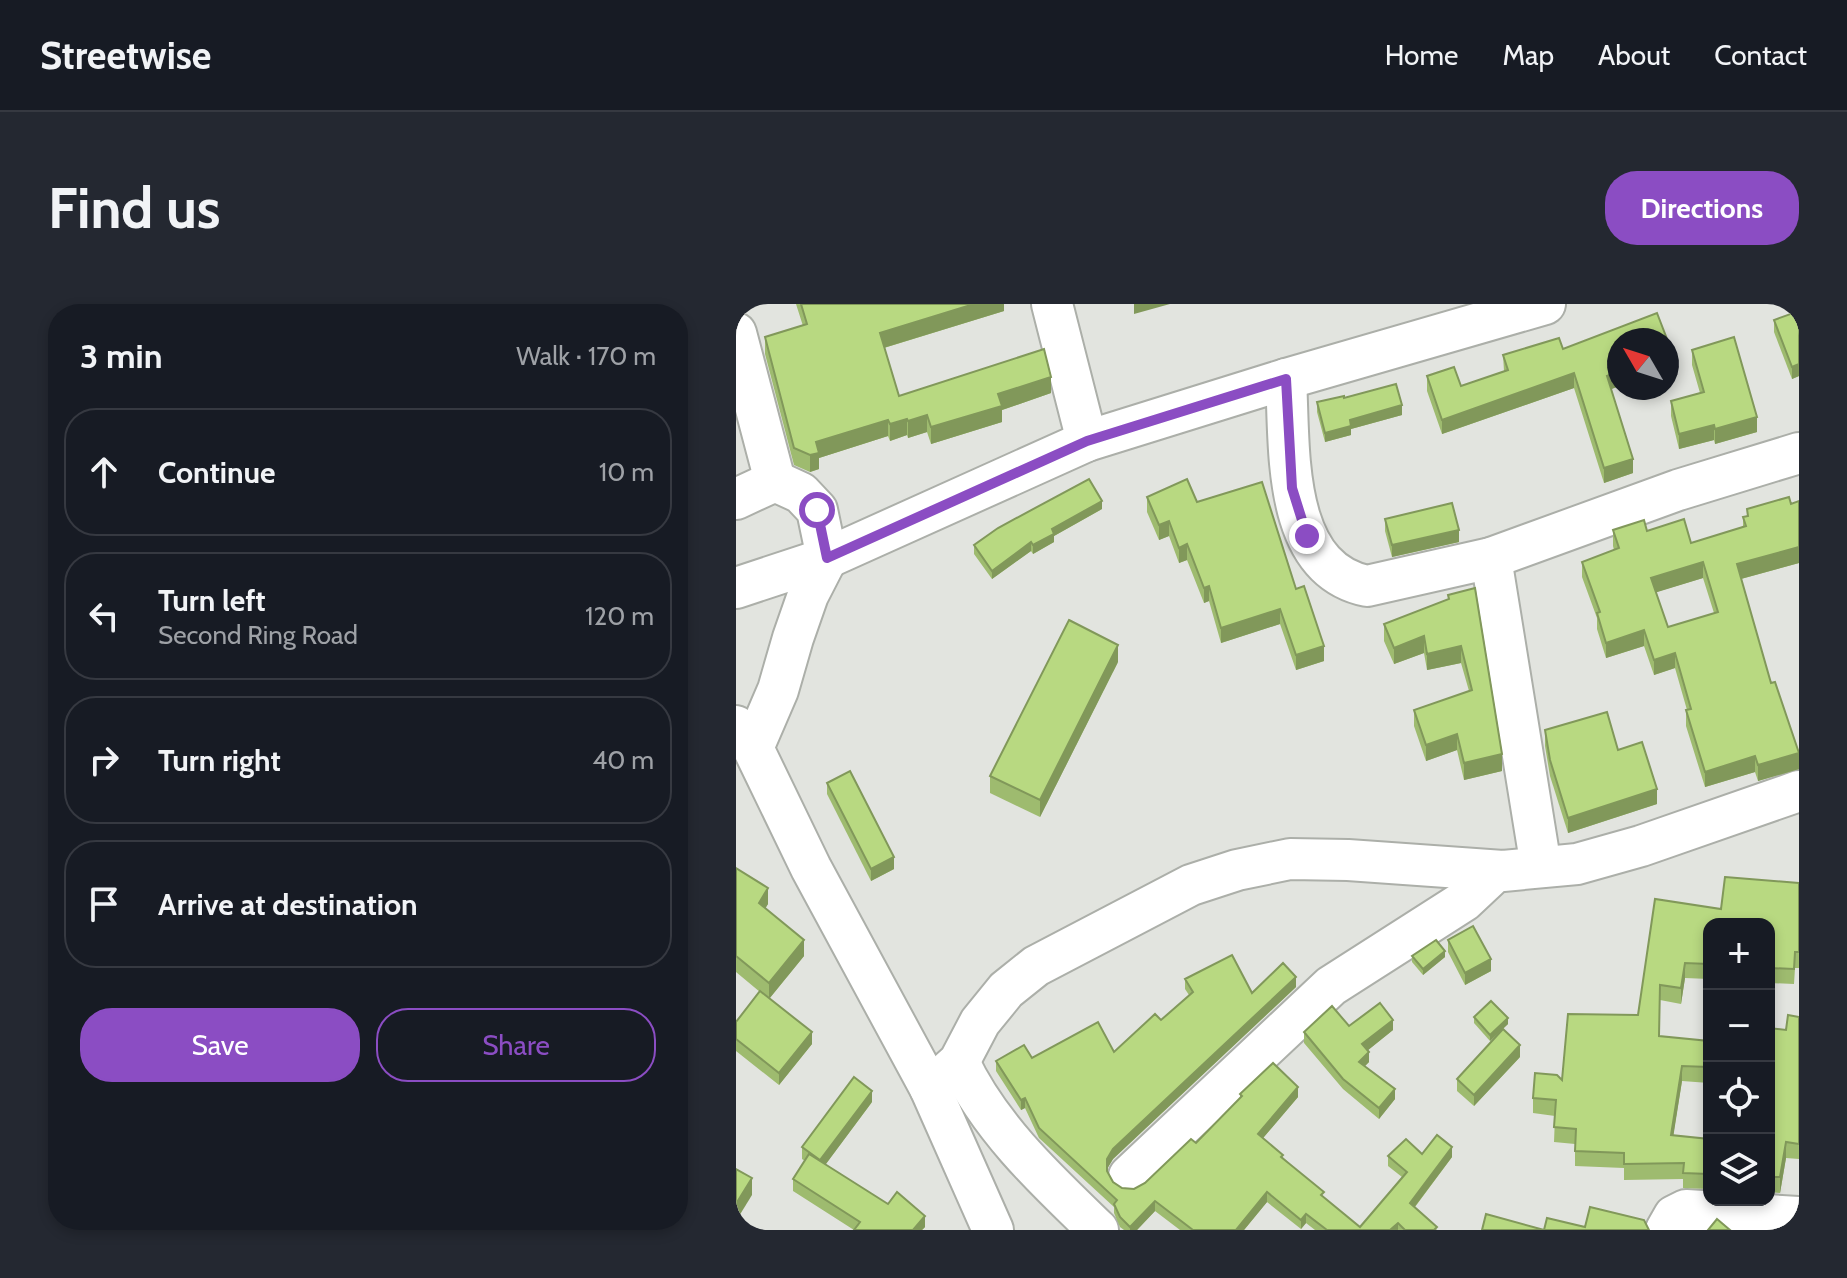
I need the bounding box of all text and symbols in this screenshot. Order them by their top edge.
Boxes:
text: Streetwise [40,32,211,79]
text: Home [1385,38,1458,72]
text: Map [1502,38,1554,72]
text: About [1598,38,1670,72]
text: Contact [1714,38,1807,72]
button: Directions [1605,171,1799,245]
text: Find us [48,174,221,242]
north arrow [1607,328,1679,400]
text: 3 min [80,335,162,377]
text: Walk · 170 m [516,340,656,372]
icon: ahead [82,450,126,494]
text: Continue [158,454,275,491]
text: 10 m [599,456,654,488]
route start [799,492,835,528]
route end [1289,518,1325,554]
text: Turn left [158,582,266,619]
icon: left [82,594,126,638]
text: 120 m [585,600,654,632]
text: Second Ring Road [158,619,358,651]
icon: right [82,738,126,782]
text: Turn right [158,742,281,779]
text: 40 m [592,744,654,776]
icon: arrive [82,882,126,926]
text: Arrive at destination [158,886,418,923]
map controls [1703,918,1775,1206]
button: + [1703,918,1775,990]
button: − [1703,990,1775,1062]
button: Save [80,1008,360,1082]
button: Share [376,1008,656,1082]
button: locate [1703,1062,1775,1134]
button: layers [1703,1134,1775,1206]

